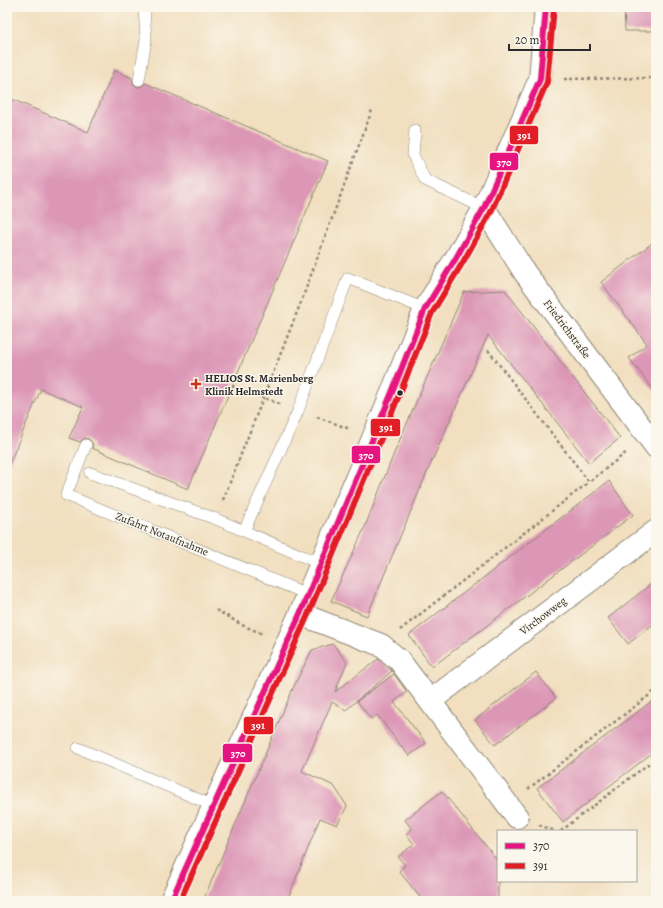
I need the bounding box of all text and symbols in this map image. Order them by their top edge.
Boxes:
scale bar [509,26,590,52]
text: 20 m [515,32,539,48]
line badge: 391 [509,125,539,145]
text: 391 [517,128,531,143]
line badge: 370 [489,152,519,171]
text: 370 [497,155,512,170]
street label: Friedrichstraße [540,296,594,362]
place label: HELIOS St. Marienberg Klinik Helmstedt [205,371,314,399]
marker: HELIOS St. Marienberg Klinik Helmstedt [190,378,202,390]
unlabelled marker [395,388,405,398]
line badge: 391 [370,418,401,437]
text: 391 [379,420,393,435]
line badge: 370 [351,445,381,464]
text: 370 [359,448,374,463]
street label: Zufahrt Notaufnahme [113,508,211,560]
street label: Virchowweg [516,593,570,639]
line badge: 391 [243,716,274,735]
text: 391 [251,718,265,733]
line badge: 370 [222,743,253,763]
text: 370 [231,746,246,761]
legend [497,830,637,882]
text: 370 [533,838,549,854]
text: 391 [533,858,548,874]

